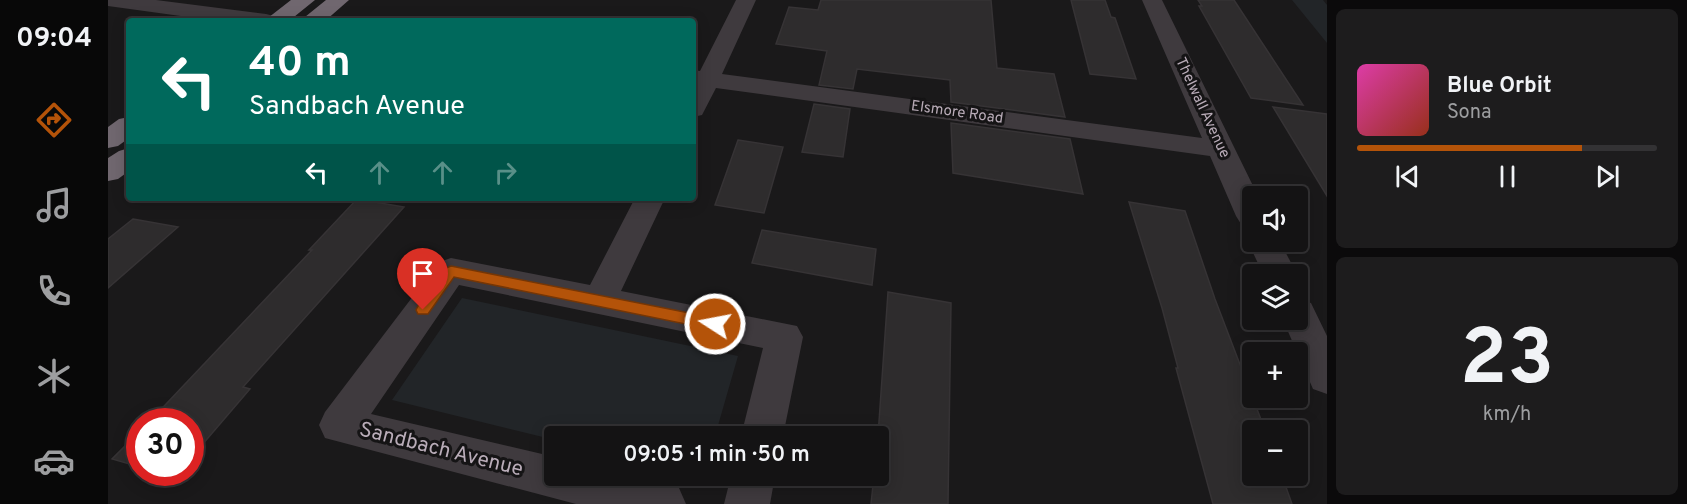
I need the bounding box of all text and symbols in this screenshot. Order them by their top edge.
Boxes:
text: 09:04 [16,22,92,56]
text: 40 m [249,38,351,91]
icon: left [150,42,228,120]
street label: Thelwall Avenue [1170,55,1234,161]
text: Blue Orbit [1447,73,1552,100]
text: Sandbach Avenue [249,90,465,124]
street label: Elsmore Road [910,97,1004,129]
icon: directions [33,99,75,141]
text: Sona [1447,100,1492,126]
icon: left [300,156,333,189]
icon: ahead [363,156,396,189]
icon: ahead [426,156,459,189]
icon: right [489,156,522,189]
icon: previous [1391,160,1424,193]
icon: pause [1491,160,1524,193]
icon: next [1591,160,1624,193]
icon: music [33,184,75,226]
map controls [1242,186,1308,486]
button: sound [1242,186,1308,252]
pin [397,248,448,310]
icon: arrive [406,257,439,290]
button: layers [1242,264,1308,330]
icon: phone [33,270,75,312]
position arrow [683,292,747,356]
text: 23 [1460,313,1554,412]
button: + [1242,342,1308,408]
icon: climate [33,355,75,397]
text: km/h [1483,402,1531,428]
speed limit sign: 30 [126,408,204,486]
street label: Sandbach Avenue [356,417,526,483]
button: − [1242,420,1308,486]
icon: car [33,440,75,482]
text: 09:05 · 1 min · 50 m [623,442,810,469]

